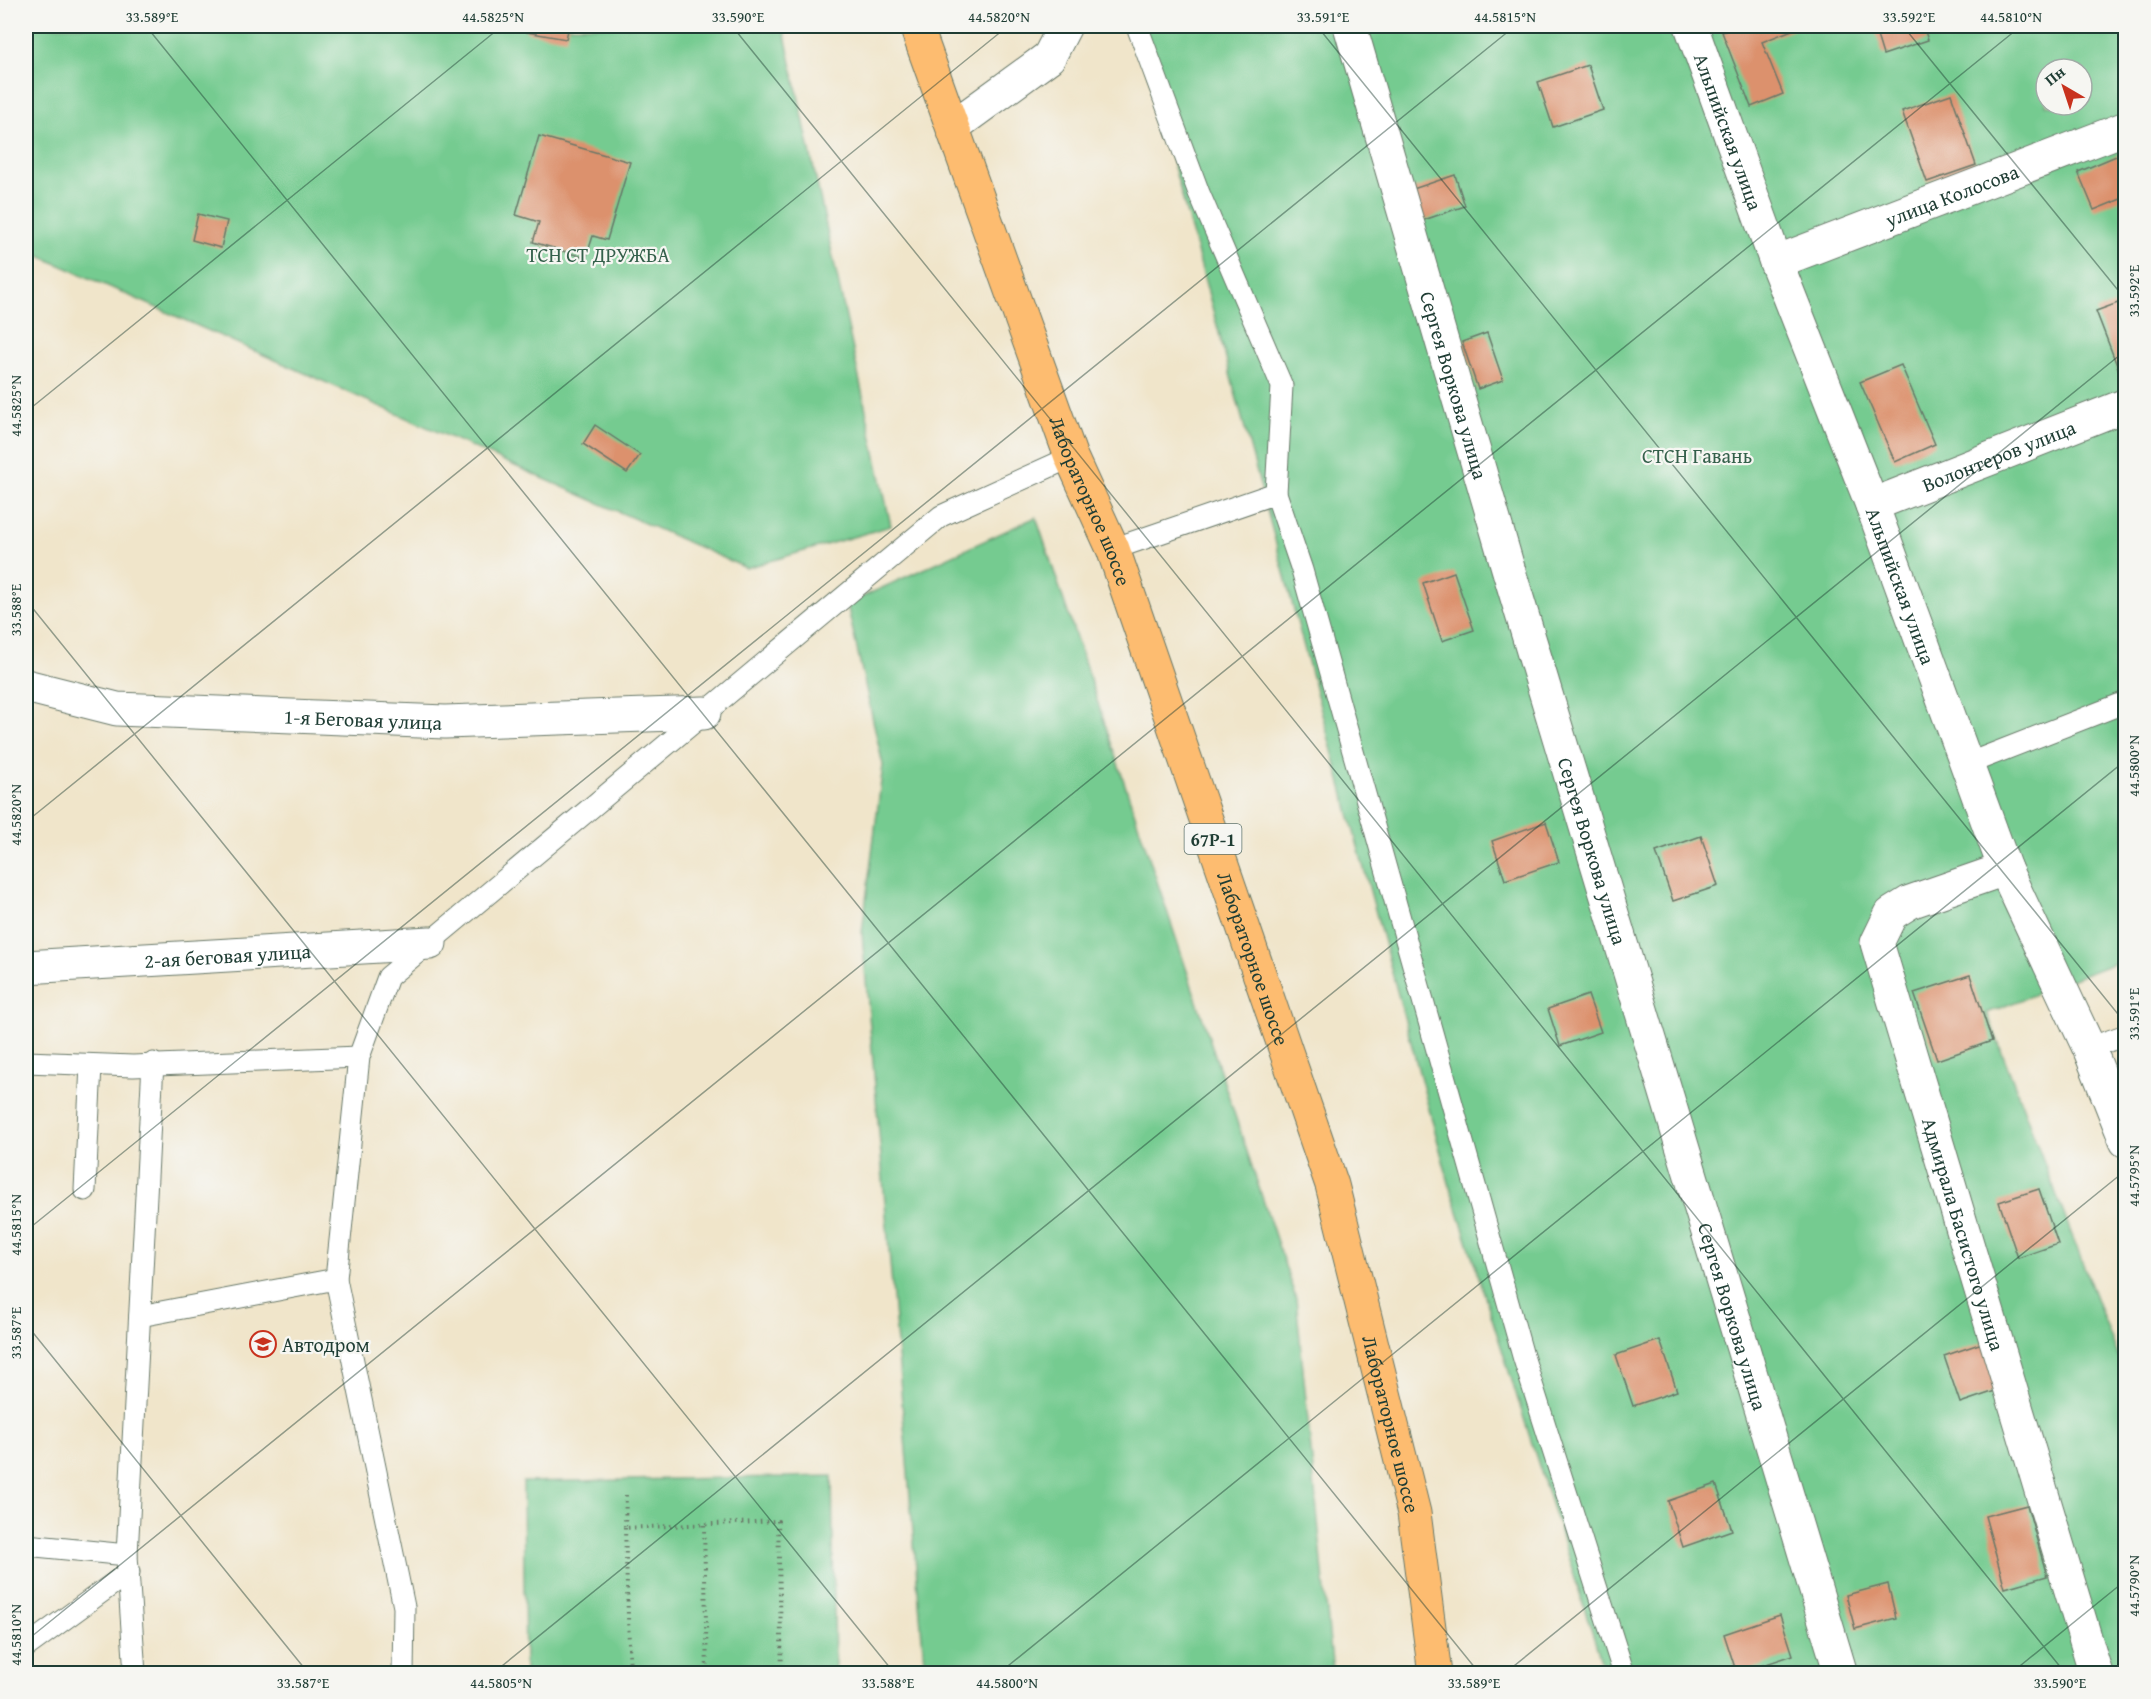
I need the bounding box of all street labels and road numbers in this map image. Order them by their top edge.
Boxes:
street label: Альпийская улица [1687,49,1771,214]
street label: улица Колосова [1880,156,2023,234]
street label: Сергея Воркова улица [1414,288,1496,483]
street label: Лабораторное шоссе [1043,412,1139,589]
street label: Волонтеров улица [1918,412,2080,498]
street label: Альпийская улица [1860,503,1944,669]
street label: 1-я Беговая улица [283,701,443,736]
street label: Сергея Воркова улица [1551,754,1635,949]
road number: 67Р-1 [1184,824,1242,854]
street label: Лабораторное шоссе [1211,868,1297,1049]
street label: 2-ая беговая улица [144,936,312,974]
street label: Адмирала Басистого улица [1916,1114,2013,1355]
street label: Сергея Воркова улица [1691,1219,1775,1414]
street label: Лабораторное шоссе [1356,1332,1428,1516]

